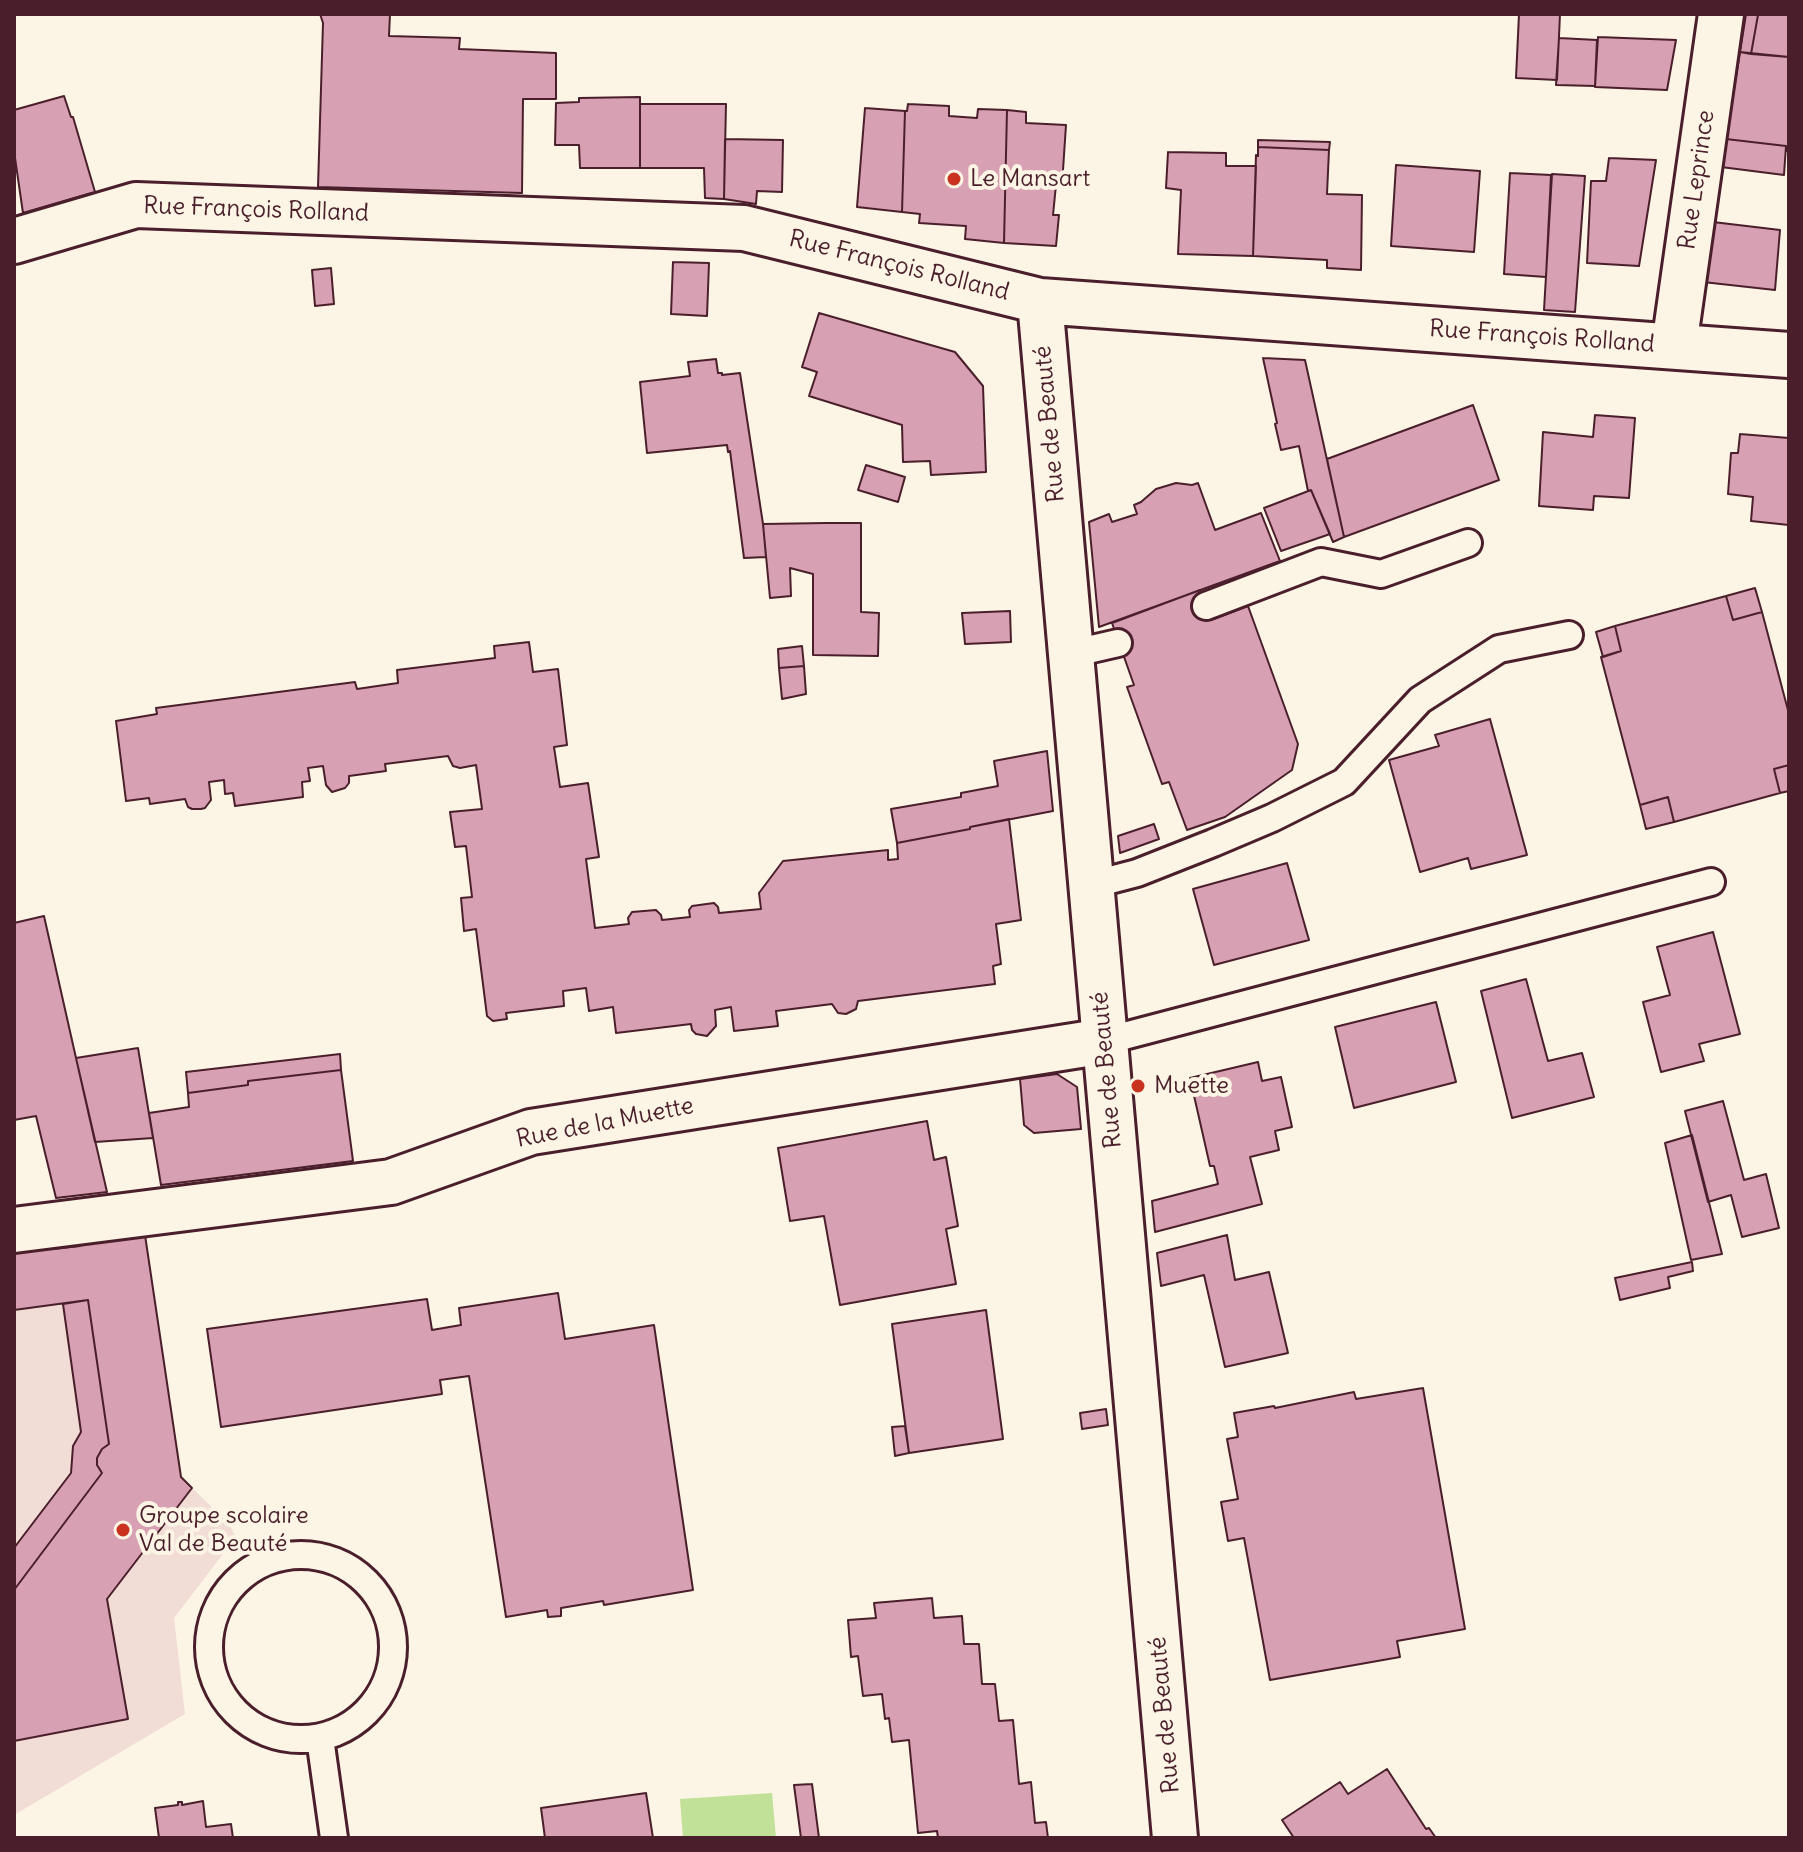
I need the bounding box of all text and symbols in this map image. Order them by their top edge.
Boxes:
street label: Rue Leprince [1673,108,1721,252]
place label: Le Mansart [970,165,1090,193]
marker: Le Mansart [945,170,963,188]
street label: Rue François Rolland [143,192,369,228]
street label: Rue François Rolland [786,225,1012,307]
street label: Rue François Rolland [1428,315,1656,359]
street label: Rue de Beauté [1029,344,1071,504]
street label: Rue de Beauté [1086,990,1128,1150]
place label: Muette [1154,1072,1229,1100]
marker: Muette [1129,1077,1147,1095]
street label: Rue de la Muette [514,1092,696,1154]
place label: Groupe scolaire Val de Beauté [139,1502,309,1558]
marker: Groupe scolaire Val de Beauté [114,1521,132,1539]
street label: Rue de Beauté [1144,1635,1186,1795]

